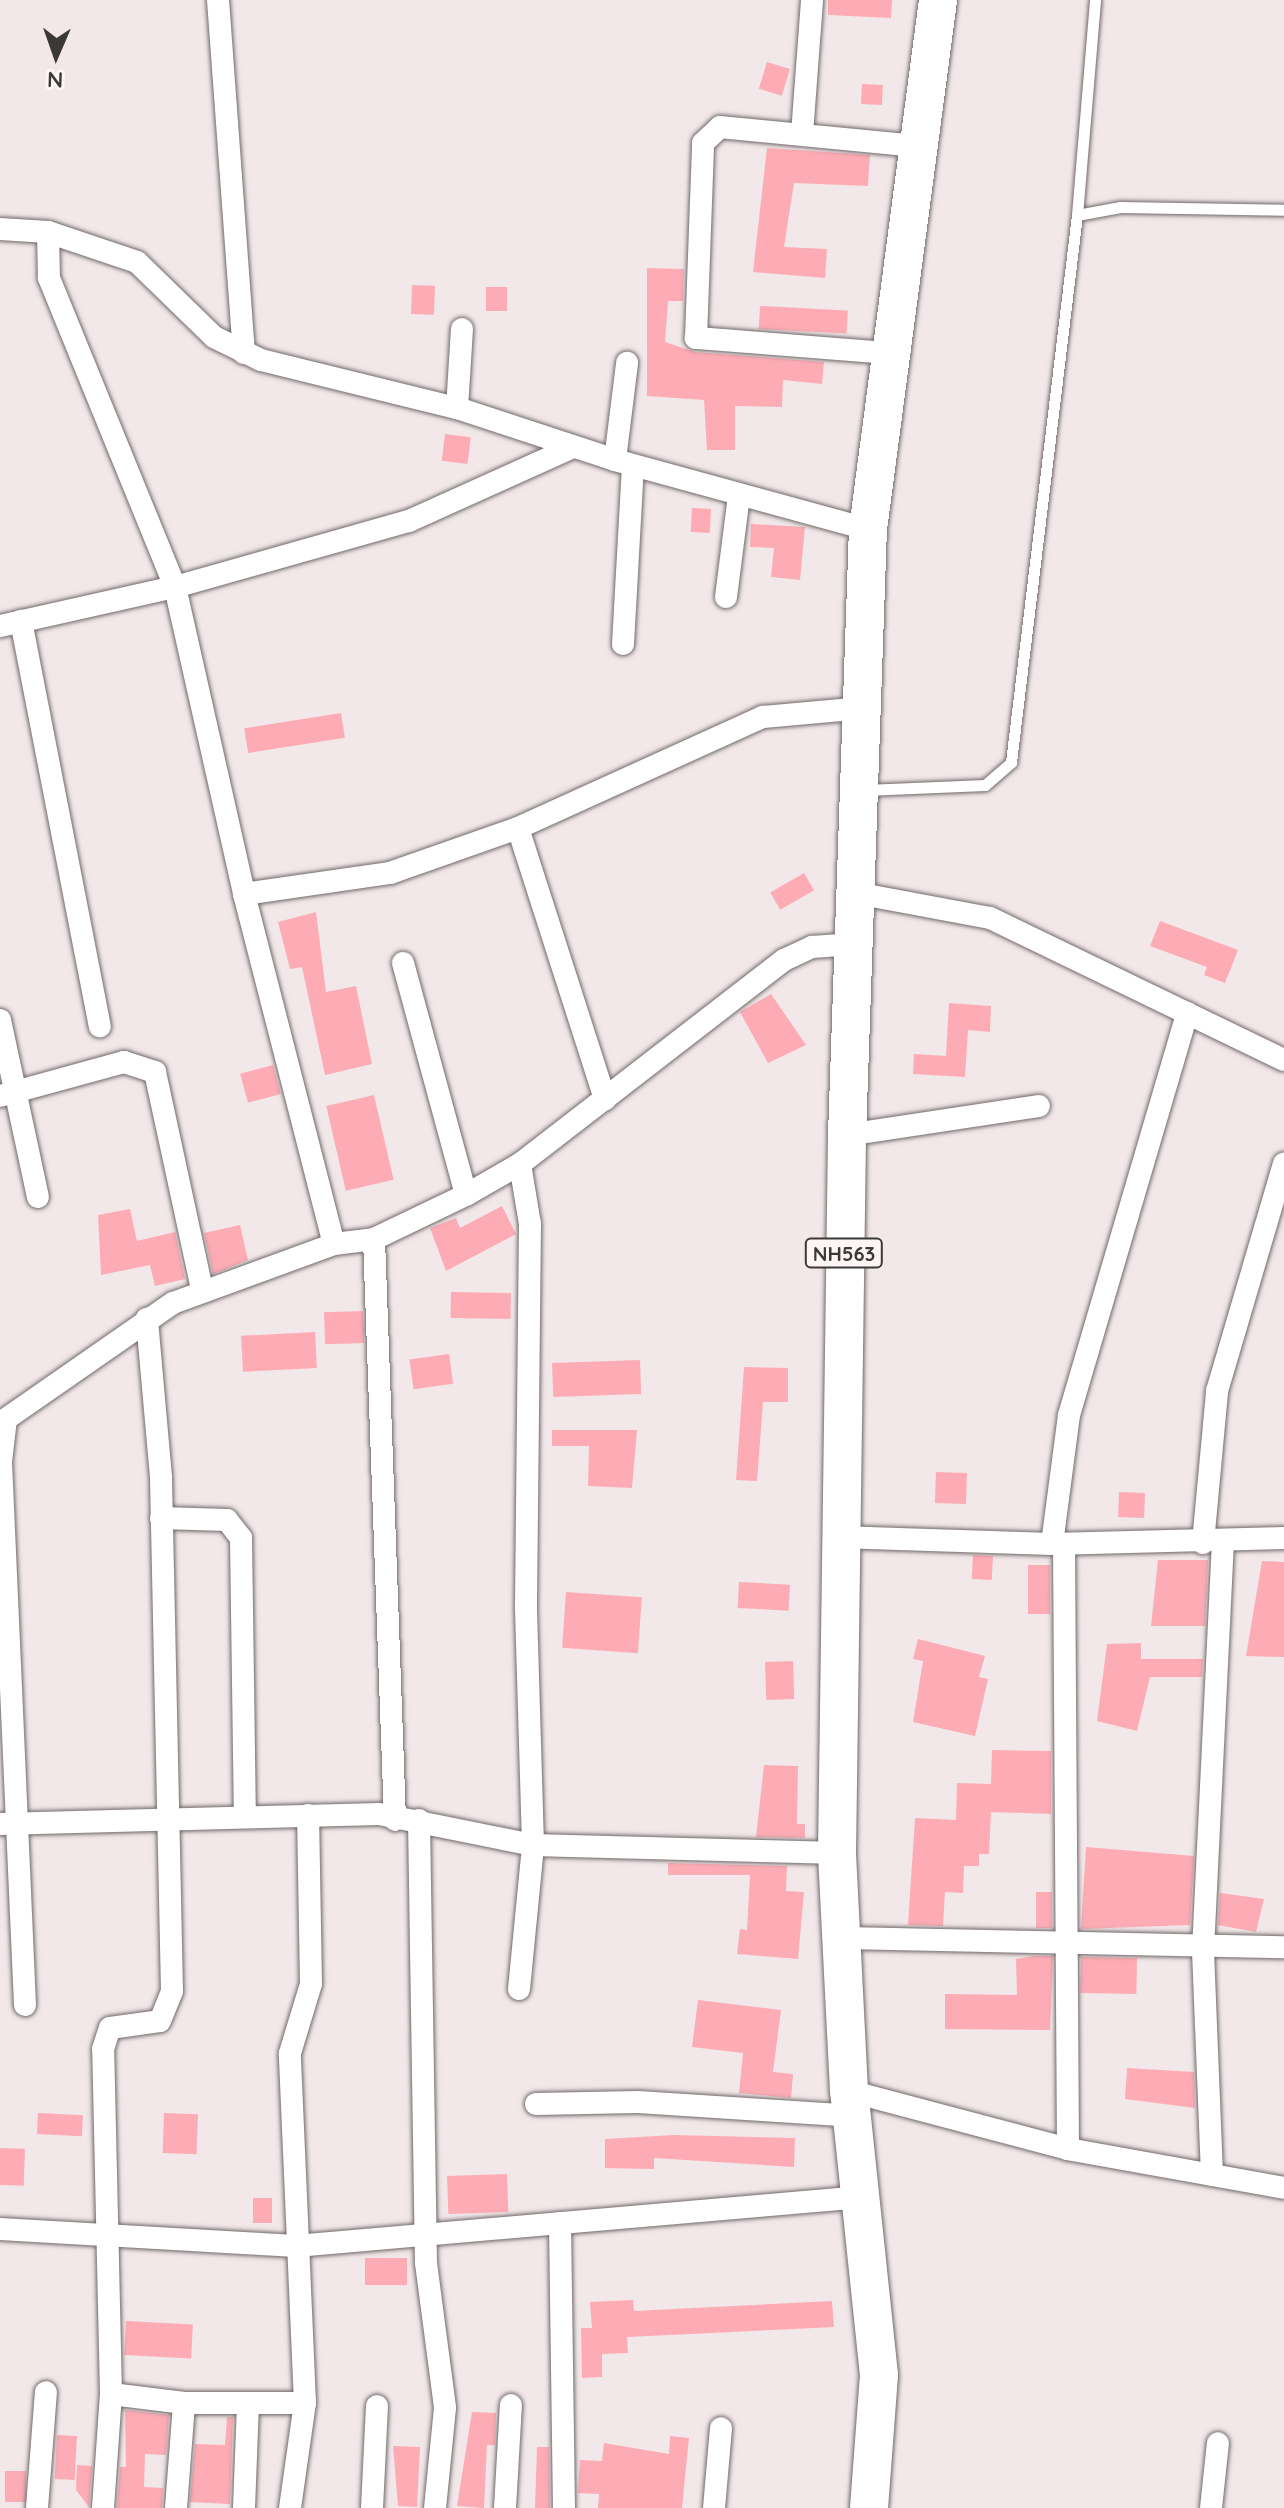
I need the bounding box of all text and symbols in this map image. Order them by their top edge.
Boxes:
north arrow [16,16,96,96]
text: N [47,66,64,94]
road number: NH563 [804,1237,884,1269]

